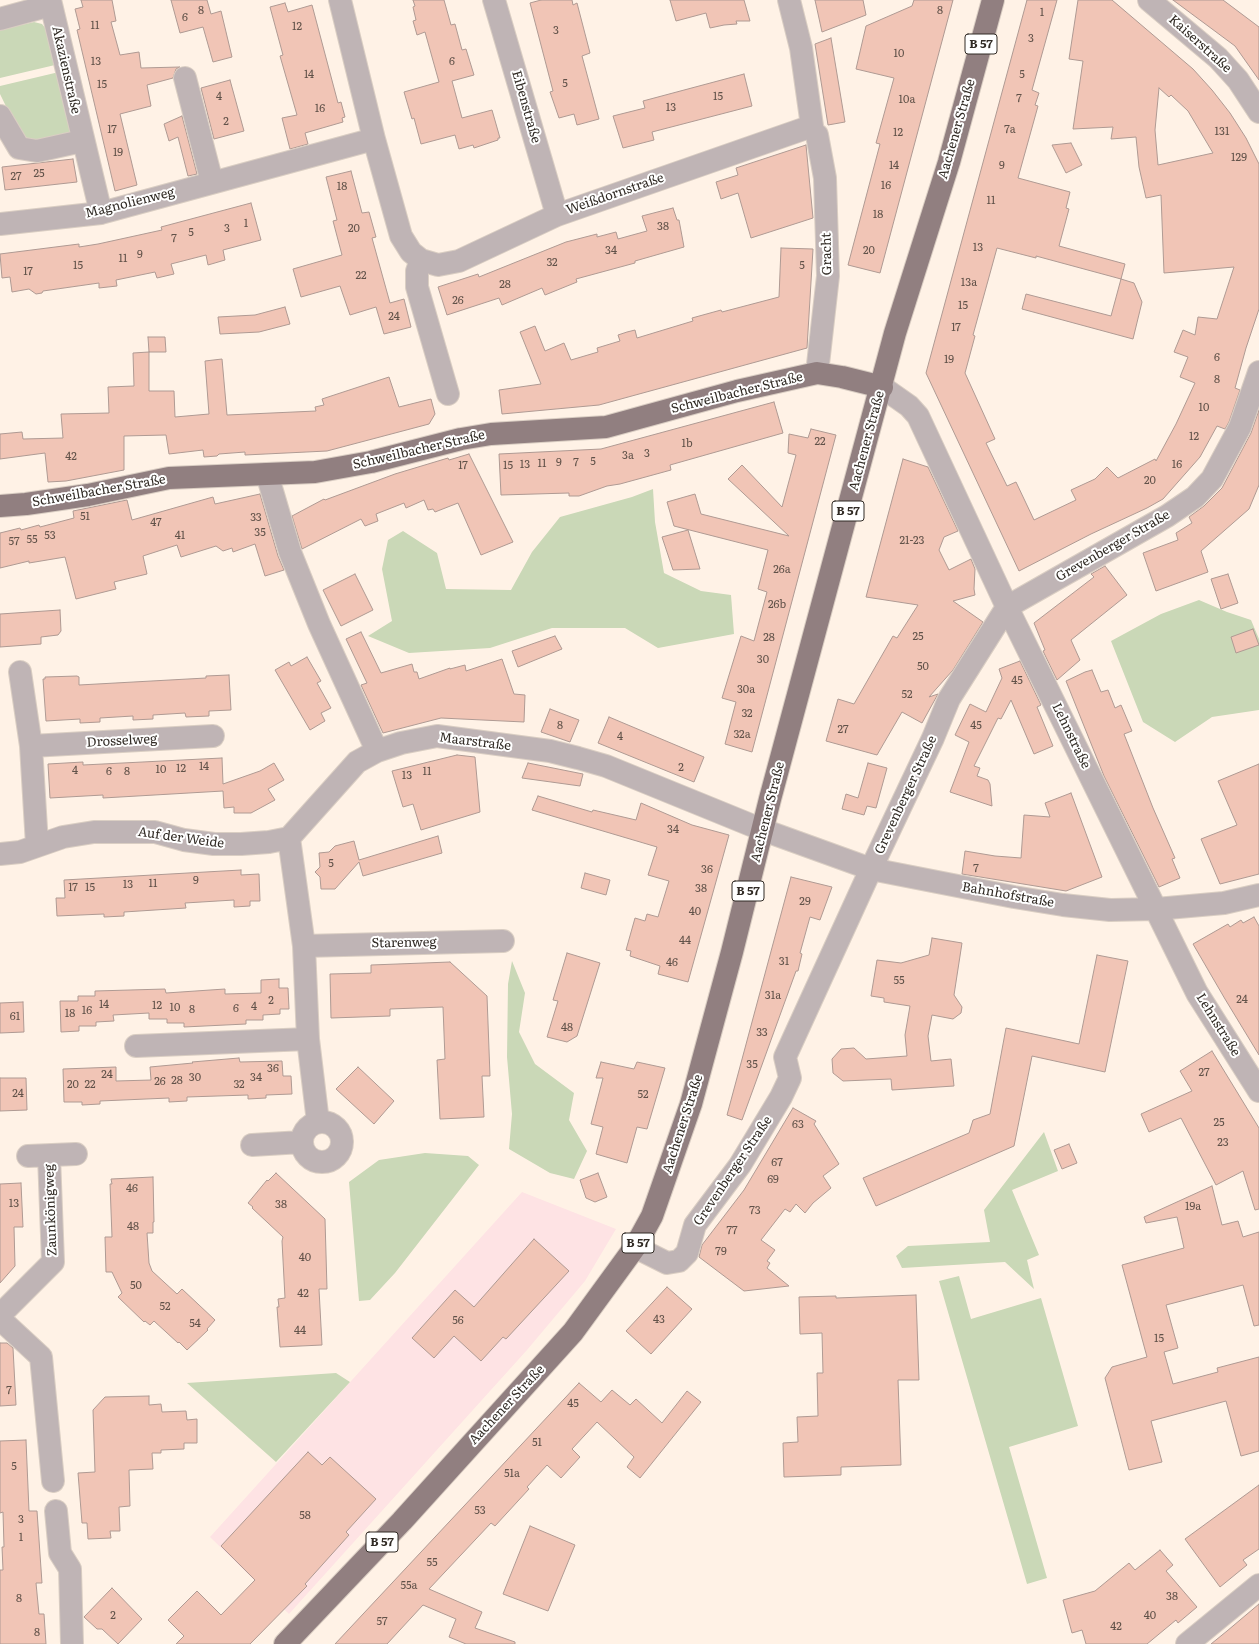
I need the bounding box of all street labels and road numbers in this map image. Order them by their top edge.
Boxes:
street label: Kaiserstraße [1165,12,1235,76]
street label: Akazienstraße [48,25,84,115]
road number: B 57 [965,34,997,54]
street label: Eibenstraße [508,69,544,145]
street label: Aachener Straße [935,77,979,181]
street label: Weißdornstraße [564,170,666,218]
street label: Magnolienweg [84,184,176,222]
street label: Gracht [819,233,835,275]
street label: Schweilbacher Straße [670,369,804,417]
street label: Aachener Straße [846,389,888,493]
street label: Schweilbacher Straße [351,427,487,473]
street label: Schweilbacher Straße [31,472,167,510]
road number: B 57 [832,501,864,521]
street label: Grevenberger Straße [1053,507,1173,585]
street label: Lehnstraße [1048,701,1094,771]
street label: Maarstraße [438,730,512,754]
street label: Drosselweg [86,731,158,751]
street label: Grevenberger Straße [872,733,940,857]
street label: Aachener Straße [748,760,788,864]
street label: Auf der Weide [137,824,225,852]
street label: Bahnhofstraße [961,879,1055,911]
road number: B 57 [732,881,764,901]
street label: Starenweg [371,935,437,951]
street label: Lehnstraße [1193,991,1243,1059]
street label: Aachener Straße [660,1072,706,1176]
street label: Grevenberger Straße [690,1113,776,1229]
street label: Zaunkönigweg [42,1163,60,1257]
road number: B 57 [622,1233,654,1253]
street label: Aachener Straße [466,1362,548,1448]
road number: B 57 [366,1532,398,1552]

